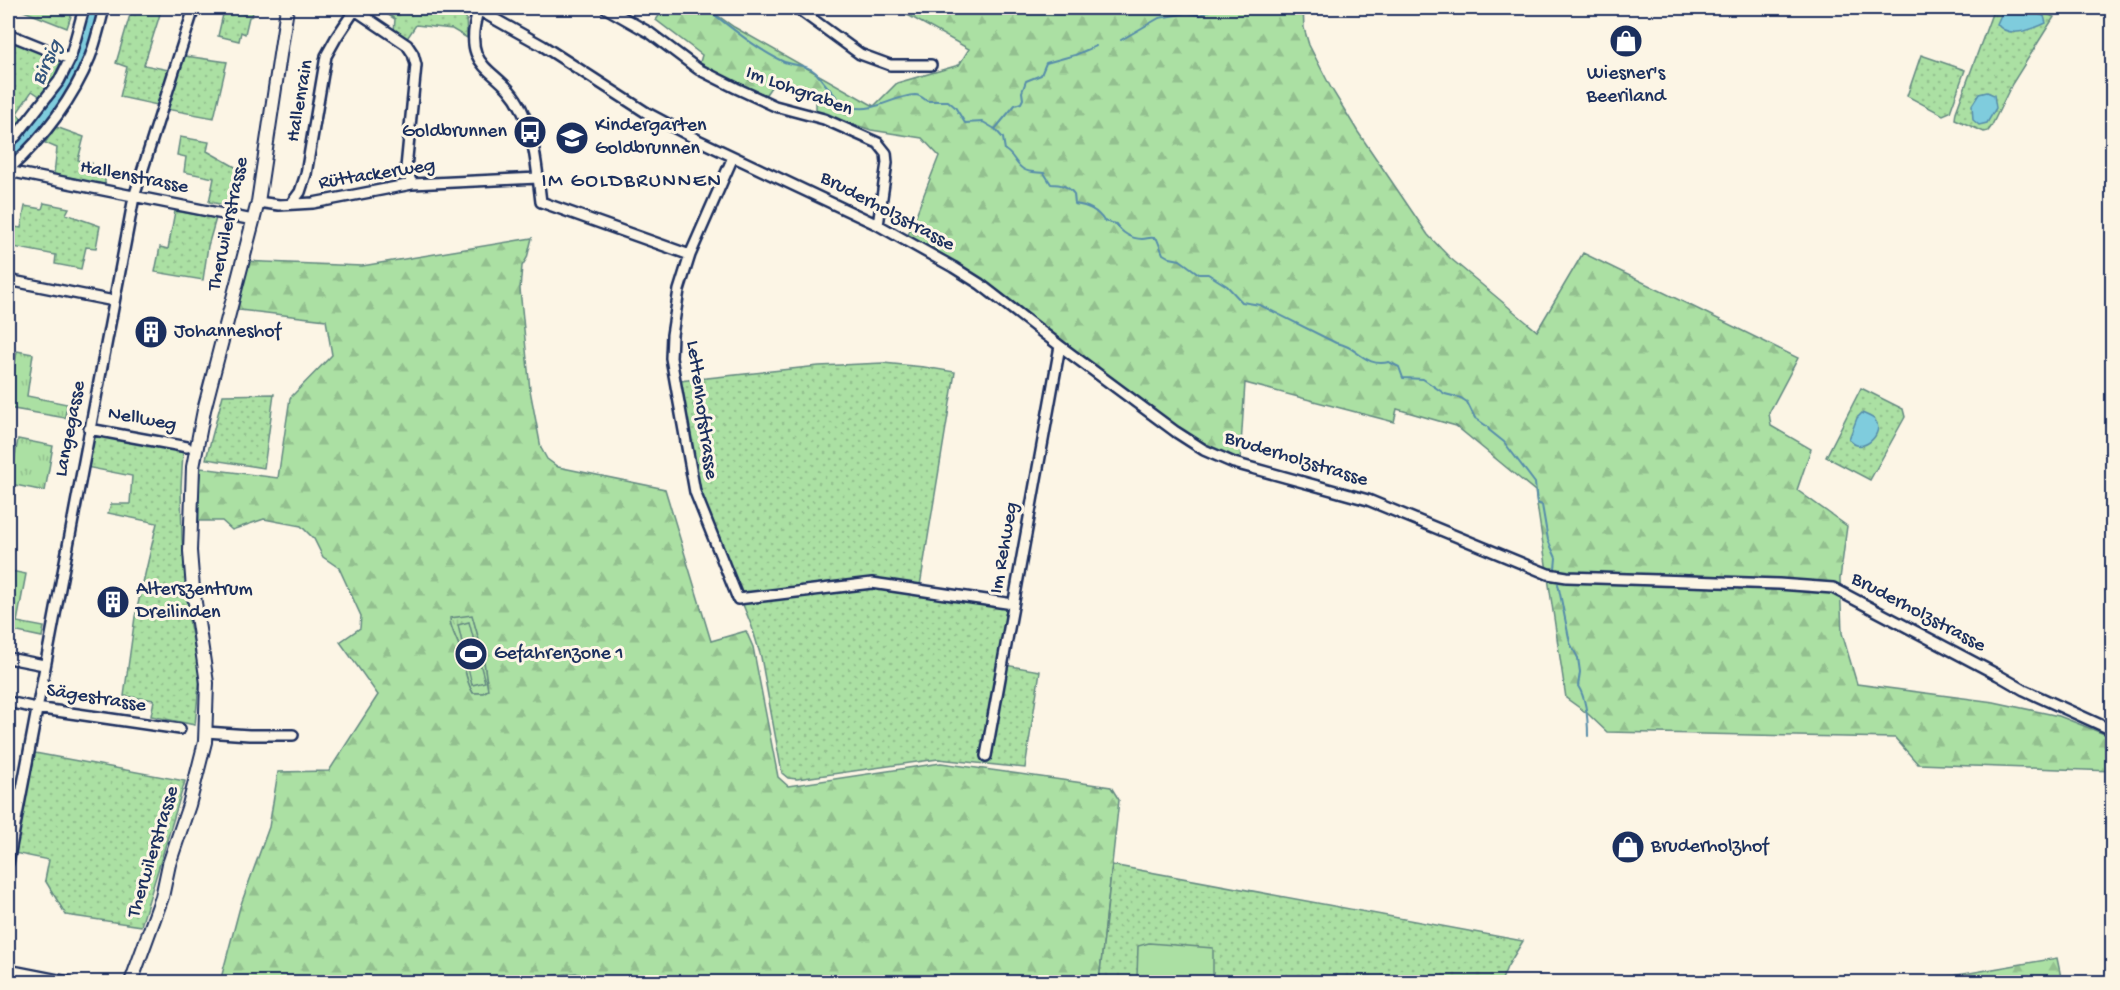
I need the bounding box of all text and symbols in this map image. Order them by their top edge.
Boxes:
shop icon: Wiesner's Beeriland [1608,23,1644,59]
water label: Birsig [27,35,70,90]
street label: Hallenrain [282,58,320,144]
street label: Im Lohgraben [742,62,856,122]
place label: Wiesner's Beeriland [1585,63,1668,109]
bus stop icon: Goldbrunnen [512,114,548,150]
place label: Kindergarten Goldbrunnen [595,115,707,161]
school or university icon: Kindergarten Goldbrunnen [554,120,590,156]
place label: Goldbrunnen [402,121,507,144]
street label: Therwilerstrasse [203,154,255,294]
street label: Rüttackerweg [317,154,437,196]
street label: Hallenstrasse [78,156,191,200]
street label: Bruderholzstrasse [815,166,959,257]
district label: IM GOLDBRUNNEN [542,170,722,195]
building icon: Johanneshof [133,314,169,350]
place label: Johanneshof [174,321,283,344]
street label: Lettenhofstrasse [680,339,722,481]
street label: Langegasse [50,378,92,479]
street label: Nellweg [106,403,178,437]
street label: Bruderholzstrasse [1220,427,1371,493]
street label: Im Rehweg [986,500,1024,596]
street label: Bruderholzstrasse [1846,567,1990,658]
place label: Alterszentrum Dreilinden [134,579,253,625]
building icon: Alterszentrum Dreilinden [95,584,131,620]
sports icon: Gefahrenzone 1 [453,636,489,672]
place label: Gefahrenzone 1 [494,643,624,666]
street label: Sägestrasse [44,680,148,718]
street label: Therwilerstrasse [123,783,185,921]
shop icon: Bruderholzhof [1610,829,1646,865]
place label: Bruderholzhof [1650,836,1770,859]

